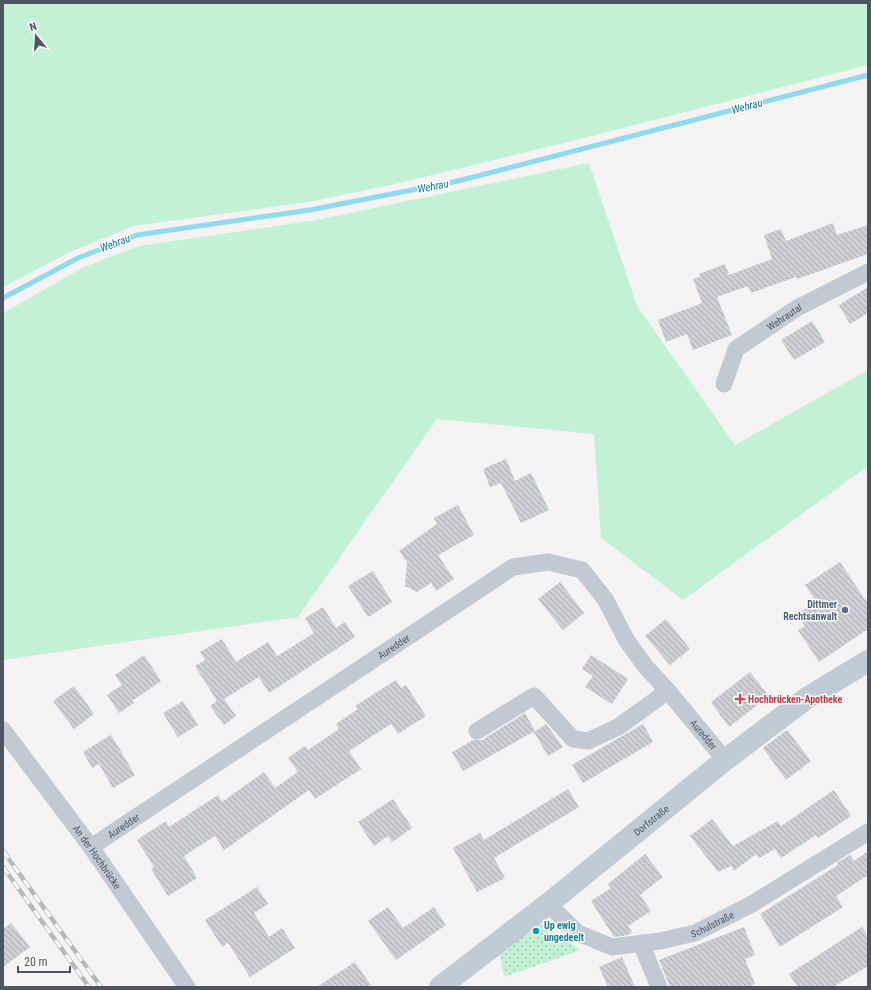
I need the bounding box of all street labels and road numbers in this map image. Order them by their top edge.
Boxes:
street label: Wehrautal [765,302,804,333]
street label: Auredder [376,632,412,661]
street label: Auredder [688,717,719,752]
street label: Dorfstraße [632,803,671,838]
street label: Auredder [106,811,142,840]
street label: An der Hochbrücke [71,823,123,891]
street label: Schulstraße [690,909,736,940]

